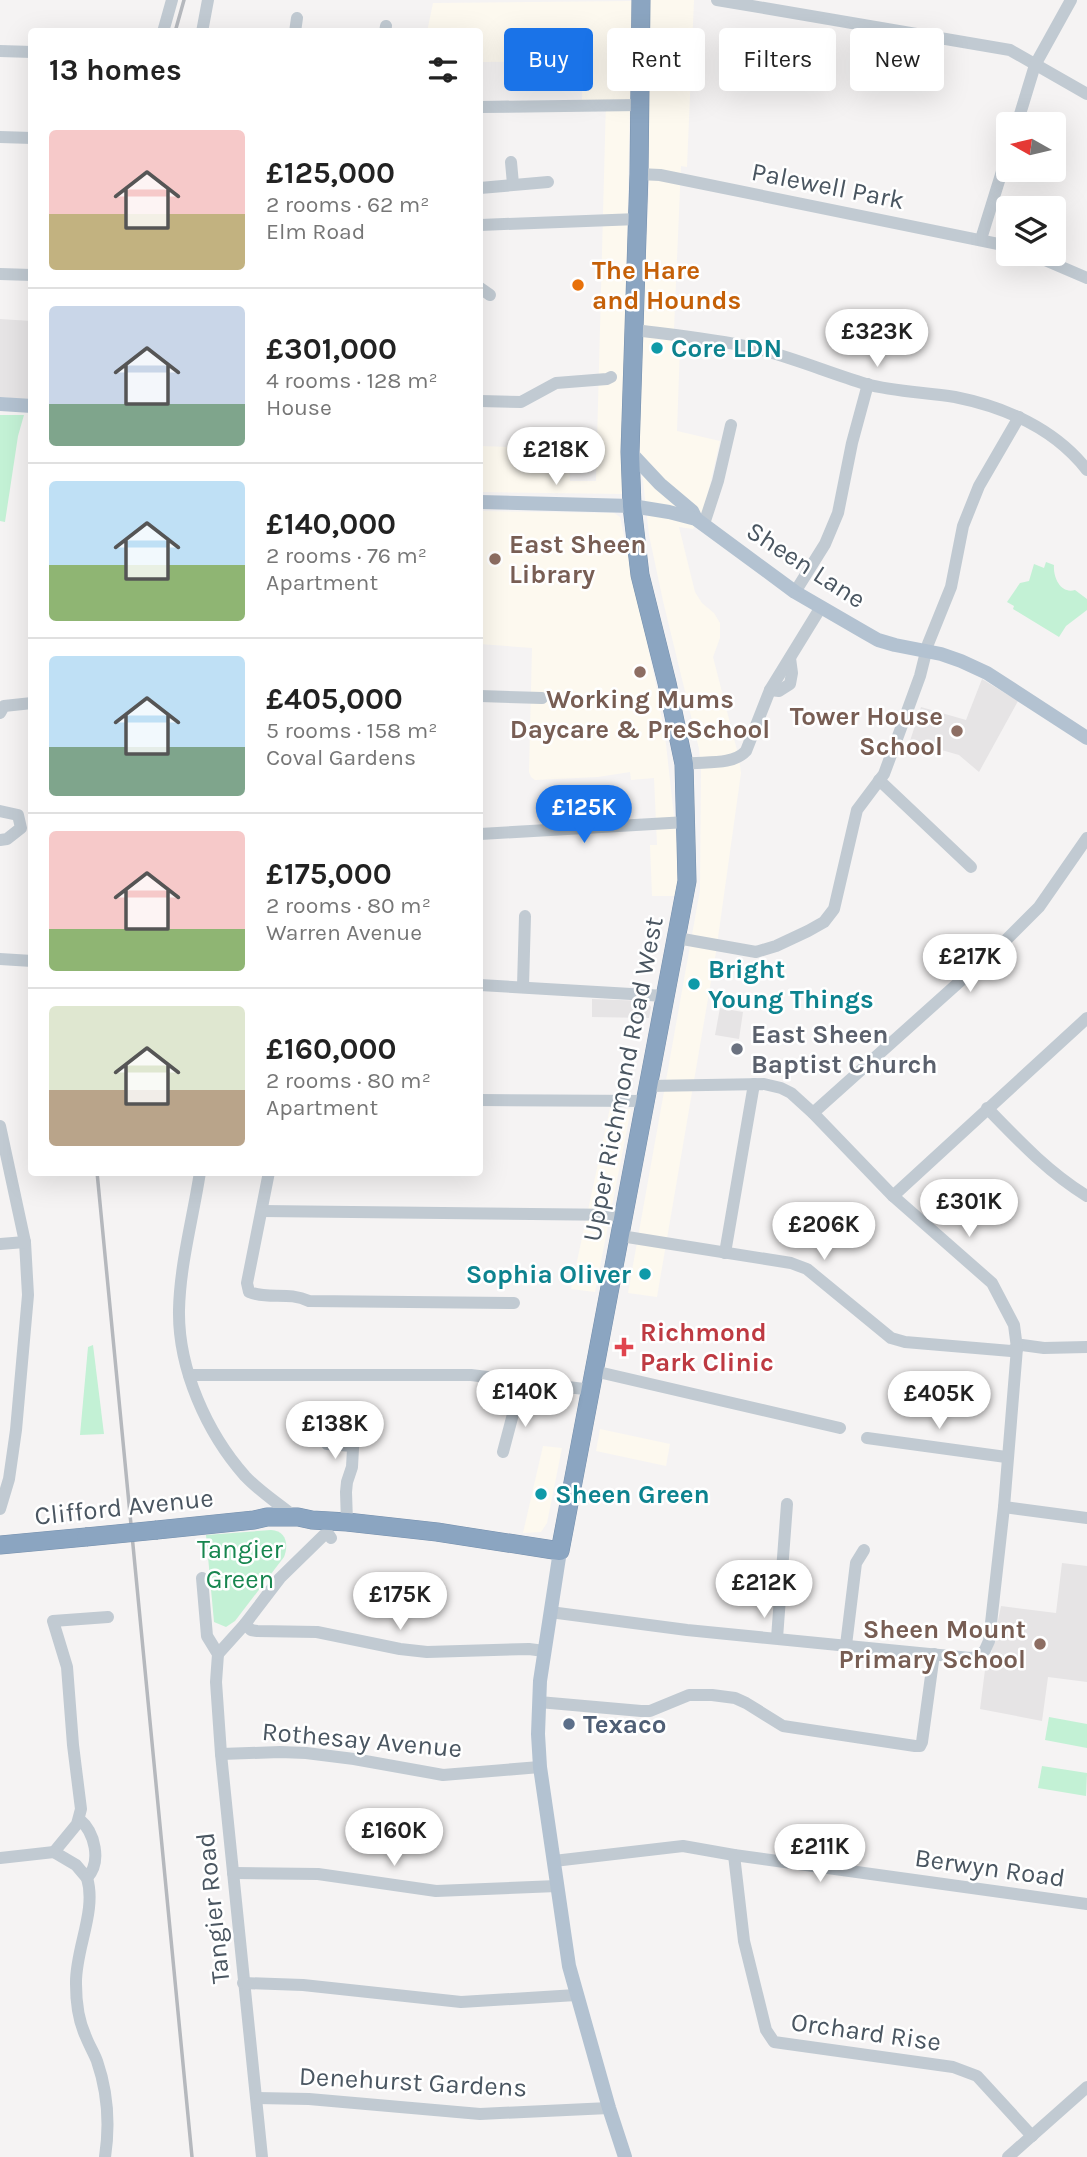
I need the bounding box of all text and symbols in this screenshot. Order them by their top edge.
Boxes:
chip: Buy [504,28,593,91]
chip: Rent [607,28,705,91]
chip: Filters [719,28,836,91]
chip: New [850,28,944,91]
icon: filters [424,51,462,89]
text: 13 homes [49,52,182,88]
north arrow [996,112,1066,182]
map controls [996,112,1066,266]
text: £125,000 [266,155,395,191]
street label: Palewell Park [749,156,907,216]
icon: home [105,158,189,242]
text: 2 rooms · 62 m² [266,191,430,218]
button: layers [996,196,1066,266]
text: Elm Road [266,218,365,245]
place label: The Hare and Hounds [592,255,741,316]
marker: The Hare and Hounds [570,277,586,293]
pin: £323K [828,310,926,369]
text: £323K [841,318,913,345]
text: £301,000 [266,331,397,367]
place label: Core LDN [671,333,782,364]
icon: home [105,334,189,418]
marker: Core LDN [649,340,665,356]
text: 4 rooms · 128 m² [266,367,438,394]
text: House [266,394,332,421]
pin: £218K [507,428,605,487]
text: £218K [523,436,589,463]
text: £140,000 [266,506,396,542]
icon: home [105,509,189,593]
street label: Sheen Lane [741,515,871,615]
place label: East Sheen Library [509,529,647,590]
text: 2 rooms · 76 m² [266,542,427,569]
marker: East Sheen Library [487,551,503,567]
text: Apartment [266,569,378,596]
marker: Working Mums Daycare & PreSchool [632,664,648,680]
text: £405,000 [266,681,403,717]
icon: home [105,684,189,768]
place label: Working Mums Daycare & PreSchool [510,684,770,745]
place label: Tower House School [790,701,943,762]
text: 5 rooms · 158 m² [266,717,437,744]
marker: Tower House School [949,723,965,739]
text: Coval Gardens [266,744,416,771]
pin: £125K [535,786,633,845]
text: £125K [552,794,616,821]
text: £175,000 [266,856,392,892]
icon: home [105,859,189,943]
text: 2 rooms · 80 m² [266,892,431,919]
street label: Upper Richmond Road West [576,914,670,1244]
text: Warren Avenue [266,919,422,946]
pin: £217K [921,934,1019,994]
text: £217K [939,943,1001,970]
place label: Bright Young Things [708,954,874,1015]
marker: Bright Young Things [686,976,702,992]
place label: East Sheen Baptist Church [751,1019,937,1080]
text: £160,000 [266,1031,396,1067]
icon: home [105,1034,189,1118]
marker: East Sheen Baptist Church [729,1041,745,1057]
text: 2 rooms · 80 m² [266,1067,431,1094]
text: Apartment [266,1094,378,1121]
pin: £301K [920,1180,1018,1239]
text: £301K [936,1188,1002,1215]
pin: £206K [775,1202,873,1262]
text: £206K [788,1211,860,1238]
place label: Sophia Oliver [466,1259,632,1290]
marker: Sophia Oliver [637,1266,653,1282]
place label: Richmond Park Clinic [640,1317,774,1378]
marker: Richmond Park Clinic [614,1337,634,1357]
pin: £140K [476,1370,574,1429]
pin: £405K [890,1372,988,1431]
text: £140K [492,1378,558,1405]
text: £405K [904,1380,974,1407]
pin: £138K [286,1402,384,1461]
text: £138K [302,1410,368,1437]
place label: Sheen Green [555,1479,710,1510]
street label: Clifford Avenue [33,1482,215,1532]
marker: Sheen Green [533,1486,549,1502]
park label: Tangier Green [197,1534,284,1595]
pin: £212K [715,1560,813,1620]
text: £212K [732,1569,796,1596]
pin: £175K [351,1572,449,1632]
text: £175K [369,1581,431,1608]
place label: Sheen Mount Primary School [839,1614,1026,1675]
marker: Sheen Mount Primary School [1032,1636,1048,1652]
place label: Texaco [583,1709,667,1740]
street label: Rothesay Avenue [261,1716,463,1764]
marker: Texaco [561,1716,577,1732]
pin: £160K [345,1808,443,1868]
text: £160K [361,1817,427,1844]
pin: £211K [771,1825,869,1884]
street label: Tangier Road [190,1831,236,1985]
text: £211K [790,1833,850,1860]
street label: Berwyn Road [913,1842,1067,1894]
street label: Orchard Rise [789,2006,943,2058]
street label: Denehurst Gardens [298,2061,528,2103]

